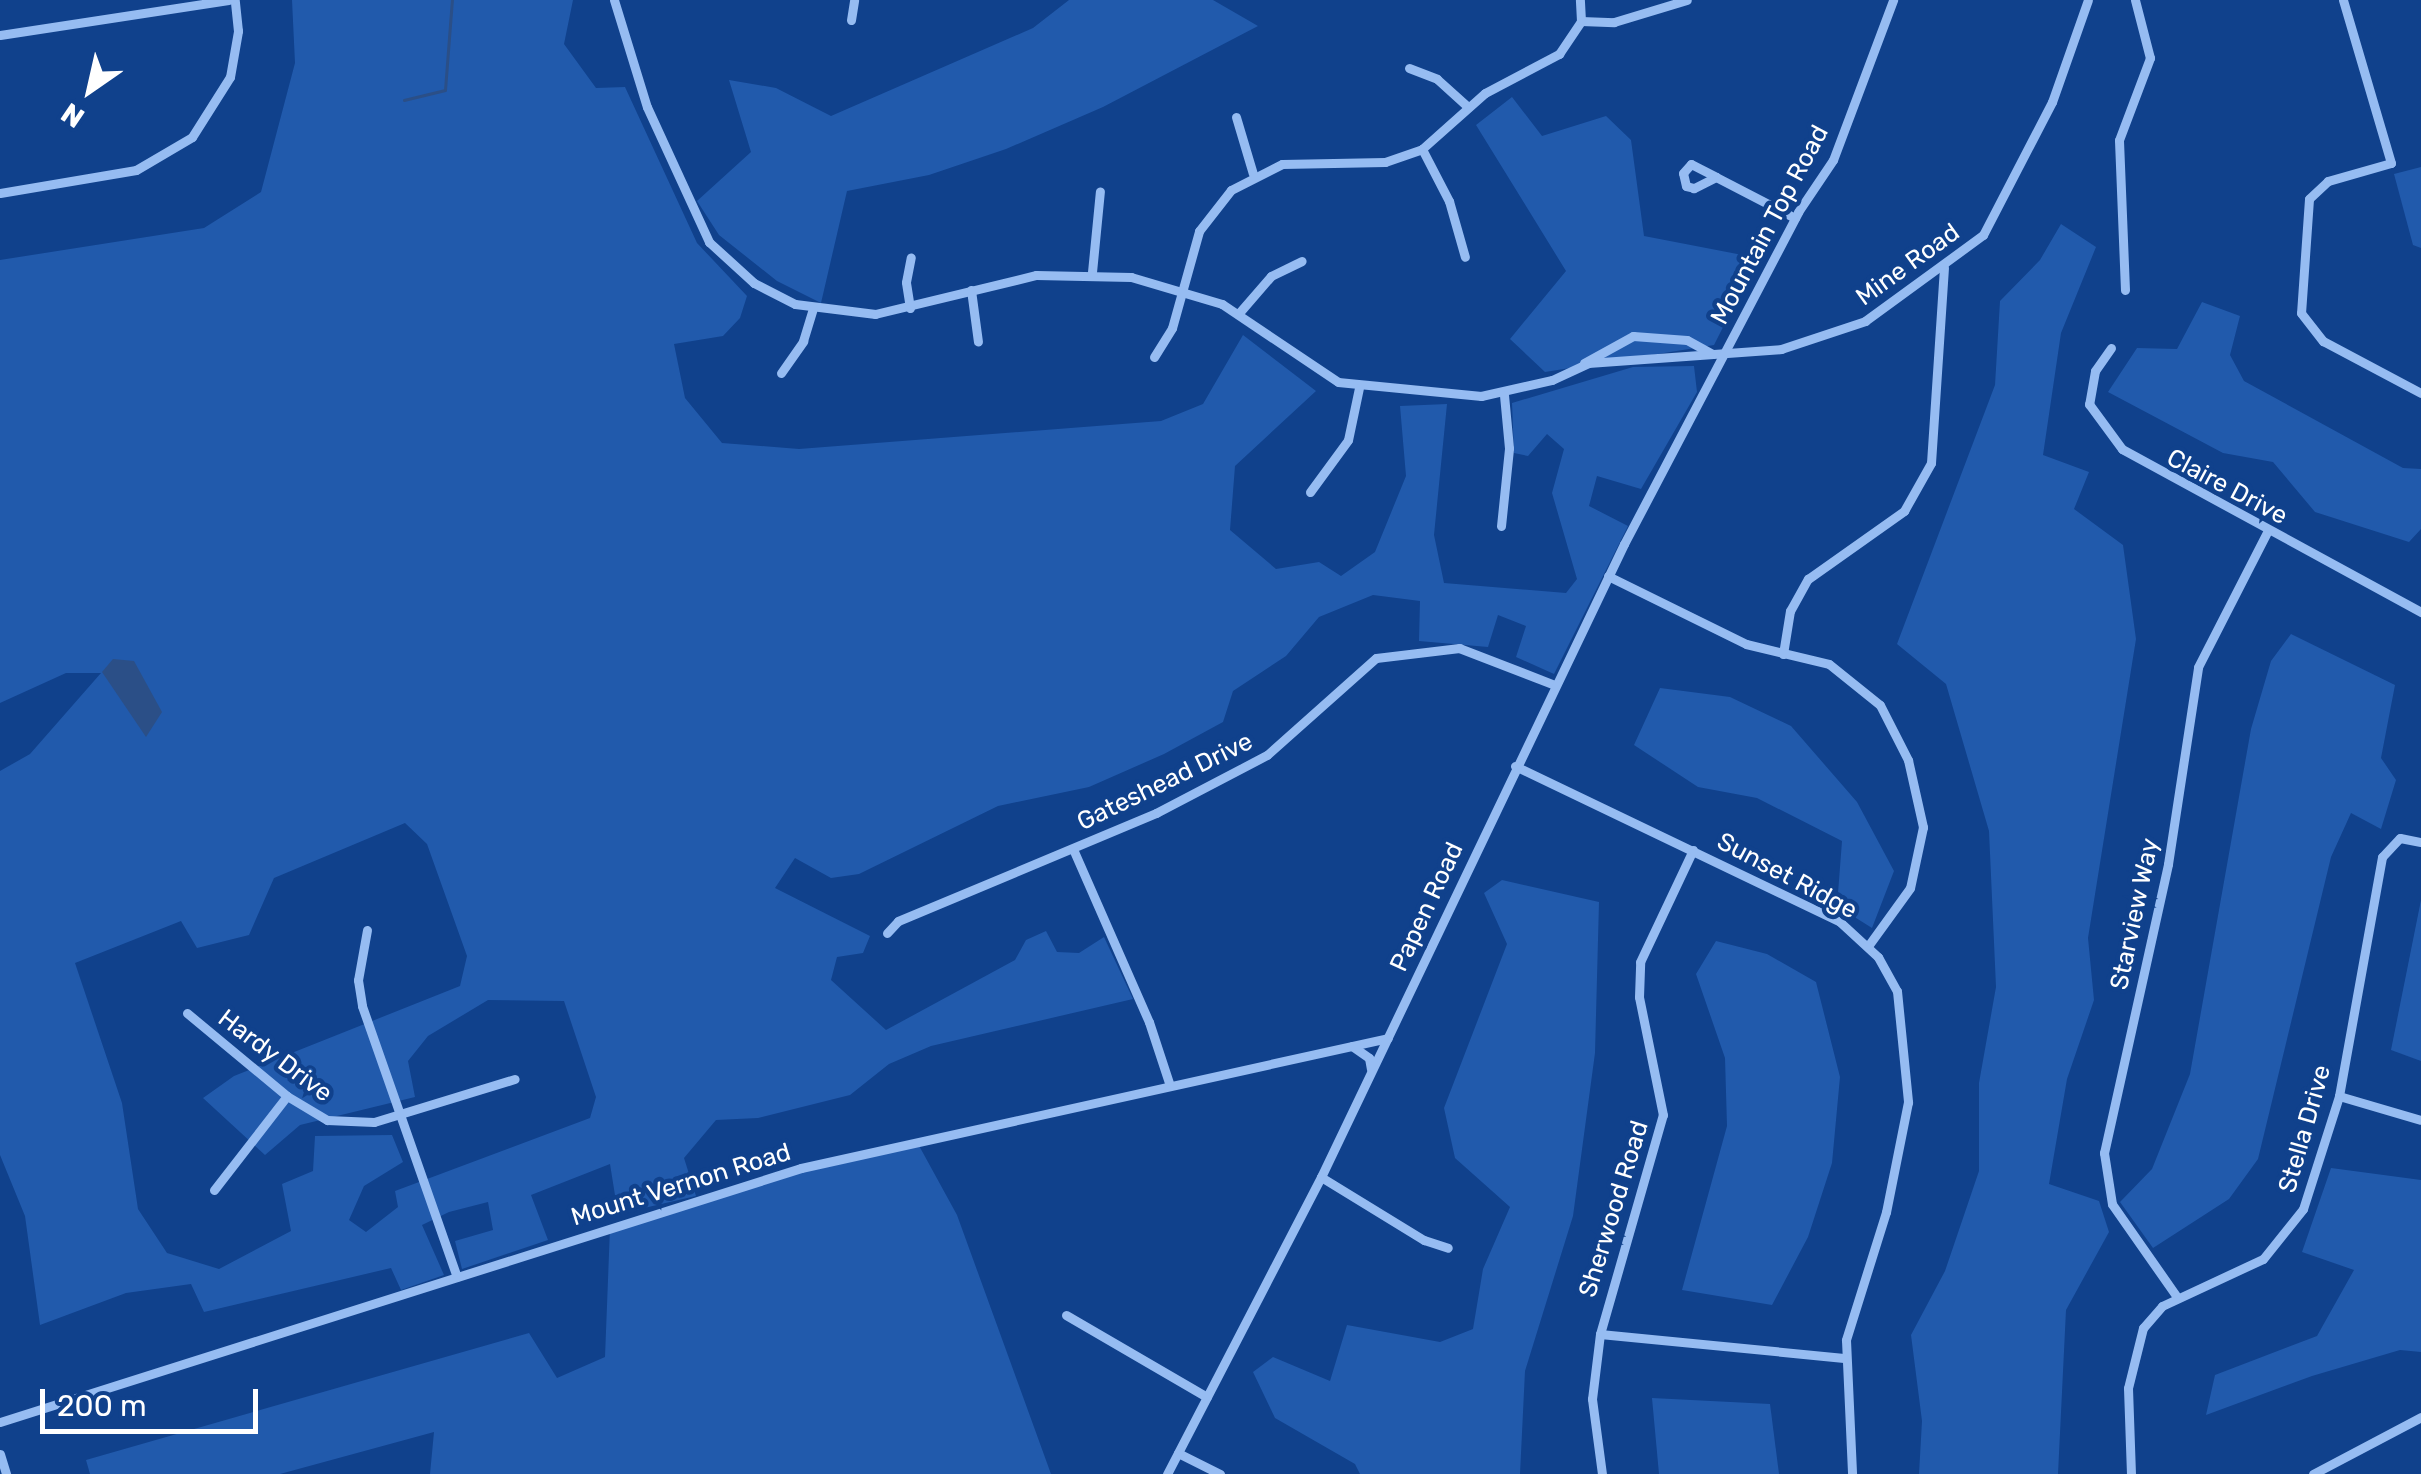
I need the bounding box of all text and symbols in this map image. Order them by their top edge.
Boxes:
north arrow [40,40,140,140]
text: N [55,96,91,135]
street label: Mountain Top Road [1705,120,1835,330]
street label: Mine Road [1850,217,1966,313]
street label: Claire Drive [2162,443,2292,531]
street label: Gateshead Drive [1072,727,1258,837]
street label: Sunset Ridge [1712,826,1862,926]
street label: Starview Way [2104,835,2166,993]
street label: Papen Road [1384,838,1470,976]
street label: Hardy Drive [212,1003,338,1109]
street label: Stella Drive [2272,1062,2338,1196]
street label: Sherwood Road [1573,1117,1655,1301]
street label: Mount Vernon Road [567,1137,795,1233]
scale bar [45,1369,262,1431]
text: 200 m [57,1388,147,1424]

